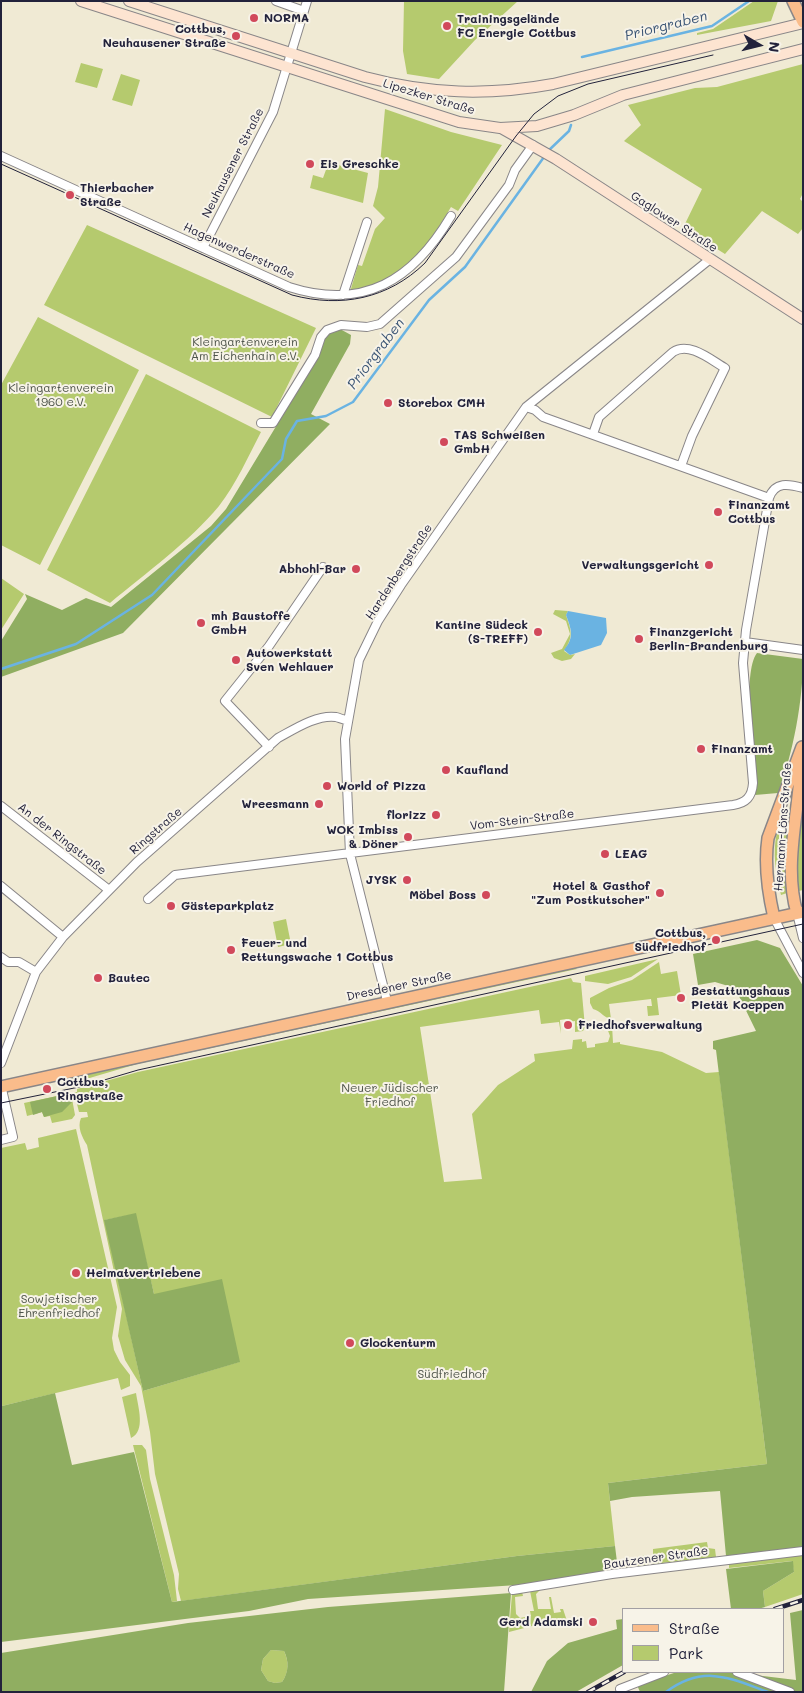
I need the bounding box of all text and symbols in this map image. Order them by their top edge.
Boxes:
water label: Priorgraben [623,8,709,44]
place label: NORMA [264,11,309,25]
marker: NORMA [248,12,260,24]
place label: Trainingsgelände FC Energie Cottbus [457,12,576,40]
marker: Trainingsgelände FC Energie Cottbus [441,20,453,32]
north arrow [734,20,784,70]
place label: Cottbus, Neuhausener Straße [103,22,226,50]
marker: Cottbus, Neuhausener Straße [230,30,242,42]
text: N [764,41,784,54]
street label: Lipezker Straße [381,76,477,118]
street label: Neuhausener Straße [199,106,267,220]
place label: Eis Greschke [320,157,399,171]
marker: Eis Greschke [304,158,316,170]
place label: Thierbacher Straße [80,181,154,209]
marker: Thierbacher Straße [64,189,76,201]
street label: Gaglower Straße [628,189,720,255]
street label: Hagenwerderstraße [181,220,297,282]
water label: Priorgraben [344,315,408,393]
park label: Kleingartenverein Am Eichenhain e.V. [191,335,299,363]
park label: Kleingartenverein 1960 e.V. [8,381,114,409]
place label: Storebox CMH [398,396,485,410]
marker: Storebox CMH [382,397,394,409]
place label: TAS Schweißen GmbH [454,428,545,456]
marker: TAS Schweißen GmbH [438,436,450,448]
place label: Finanzamt Cottbus [728,498,790,526]
marker: Finanzamt Cottbus [712,506,724,518]
street label: Hardenbergstraße [363,521,435,623]
place label: Verwaltungsgericht [581,558,699,572]
marker: Verwaltungsgericht [703,559,715,571]
place label: Abhohl-Bar [279,562,346,576]
marker: Abhohl-Bar [350,563,362,575]
place label: mh Baustoffe GmbH [211,609,290,637]
marker: mh Baustoffe GmbH [195,617,207,629]
place label: Kantine Südeck (S-TREFF) [435,618,528,646]
place label: Finanzgericht Berlin-Brandenburg [649,625,768,653]
marker: Kantine Südeck (S-TREFF) [532,626,544,638]
marker: Finanzgericht Berlin-Brandenburg [633,633,645,645]
place label: Autowerkstatt Sven Wehlauer [246,646,334,674]
marker: Autowerkstatt Sven Wehlauer [230,654,242,666]
place label: Finanzamt [711,742,773,756]
marker: Finanzamt [695,743,707,755]
street label: Hermann-Löns-Straße [771,762,795,892]
place label: Kaufland [456,763,508,777]
marker: Kaufland [440,764,452,776]
place label: World of Pizza [337,779,426,793]
marker: World of Pizza [321,780,333,792]
place label: Wreesmann [242,797,309,811]
marker: Wreesmann [313,798,325,810]
street label: An der Ringstraße [15,800,109,878]
street label: Ringstraße [127,804,185,858]
street label: Vom-Stein-Straße [469,806,575,834]
place label: florizz [386,808,426,822]
marker: florizz [430,809,442,821]
place label: WOK Imbiss & Döner [326,823,398,851]
marker: WOK Imbiss & Döner [402,831,414,843]
place label: LEAG [615,847,647,861]
marker: LEAG [599,848,611,860]
place label: JYSK [366,873,397,887]
marker: JYSK [401,874,413,886]
place label: Hotel & Gasthof "Zum Postkutscher" [531,879,650,907]
marker: Hotel & Gasthof "Zum Postkutscher" [654,887,666,899]
place label: Möbel Boss [409,888,476,902]
marker: Möbel Boss [480,889,492,901]
place label: Gästeparkplatz [181,899,274,913]
marker: Gästeparkplatz [165,900,177,912]
place label: Cottbus, Südfriedhof [634,926,706,954]
marker: Cottbus, Südfriedhof [710,934,722,946]
place label: Feuer- und Rettungswache 1 Cottbus [241,936,393,964]
marker: Feuer- und Rettungswache 1 Cottbus [225,944,237,956]
street label: Dresdener Straße [345,968,453,1004]
place label: Bautec [108,971,150,985]
marker: Bautec [92,972,104,984]
place label: Bestattungshaus Pietät Koeppen [691,984,790,1012]
marker: Bestattungshaus Pietät Koeppen [675,992,687,1004]
place label: Friedhofsverwaltung [578,1018,702,1032]
marker: Friedhofsverwaltung [562,1019,574,1031]
place label: Cottbus, Ringstraße [57,1075,123,1103]
park label: Neuer Jüdischer Friedhof [341,1081,439,1109]
marker: Cottbus, Ringstraße [41,1083,53,1095]
place label: Heimatvertriebene [86,1266,201,1280]
marker: Heimatvertriebene [70,1267,82,1279]
park label: Sowjetischer Ehrenfriedhof [18,1292,100,1320]
place label: Glockenturm [360,1336,435,1350]
marker: Glockenturm [344,1337,356,1349]
park label: Südfriedhof [418,1367,486,1381]
street label: Bautzener Straße [603,1544,709,1572]
legend [622,1608,784,1673]
place label: Gerd Adamski [499,1615,583,1629]
marker: Gerd Adamski [587,1616,599,1628]
text: Straße [669,1618,720,1638]
text: Park [669,1643,703,1663]

